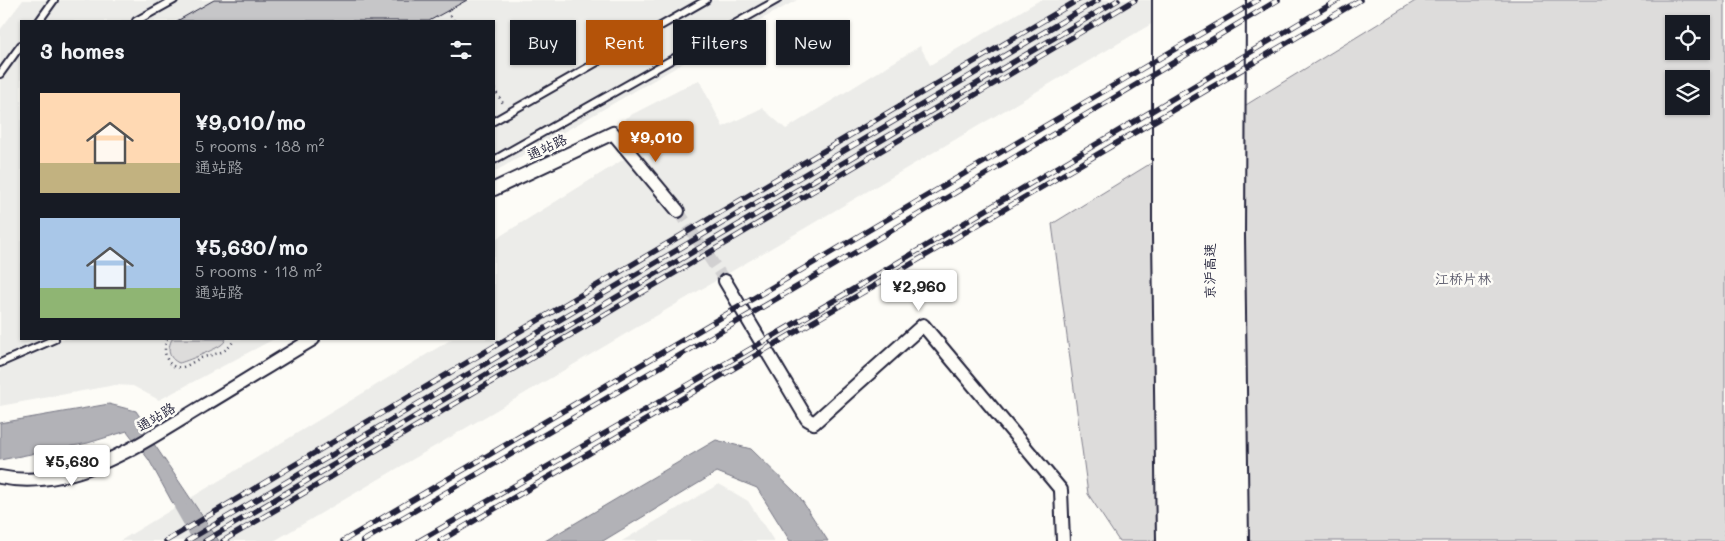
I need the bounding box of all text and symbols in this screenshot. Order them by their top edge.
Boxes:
map controls [1665,15,1710,115]
button: locate [1665,15,1710,60]
chip: Buy [510,20,576,65]
chip: Rent [586,20,663,65]
chip: Filters [673,20,766,65]
chip: New [776,20,850,65]
icon: filters [447,36,475,64]
text: 3 homes [40,37,125,64]
button: layers [1665,70,1710,115]
text: ¥9,010/mo [195,108,306,135]
icon: home [80,113,140,173]
pin: ¥9,010 [615,120,697,163]
text: ¥9,010 [630,126,682,147]
street label: 通站路 [524,129,570,164]
text: 5 rooms · 188 m² [195,135,325,156]
text: 通站路 [195,156,243,177]
text: ¥5,630/mo [195,233,308,260]
icon: home [80,238,140,298]
street label: 京沪高速 [1200,243,1219,299]
text: 5 rooms · 118 m² [195,260,322,281]
park label: 江桥片林 [1435,269,1492,288]
pin: ¥2,960 [878,270,960,312]
text: ¥2,960 [892,275,946,296]
text: 通站路 [195,281,243,302]
street label: 通站路 [133,398,179,436]
pin: ¥5,630 [31,444,113,487]
text: ¥5,630 [45,450,99,471]

